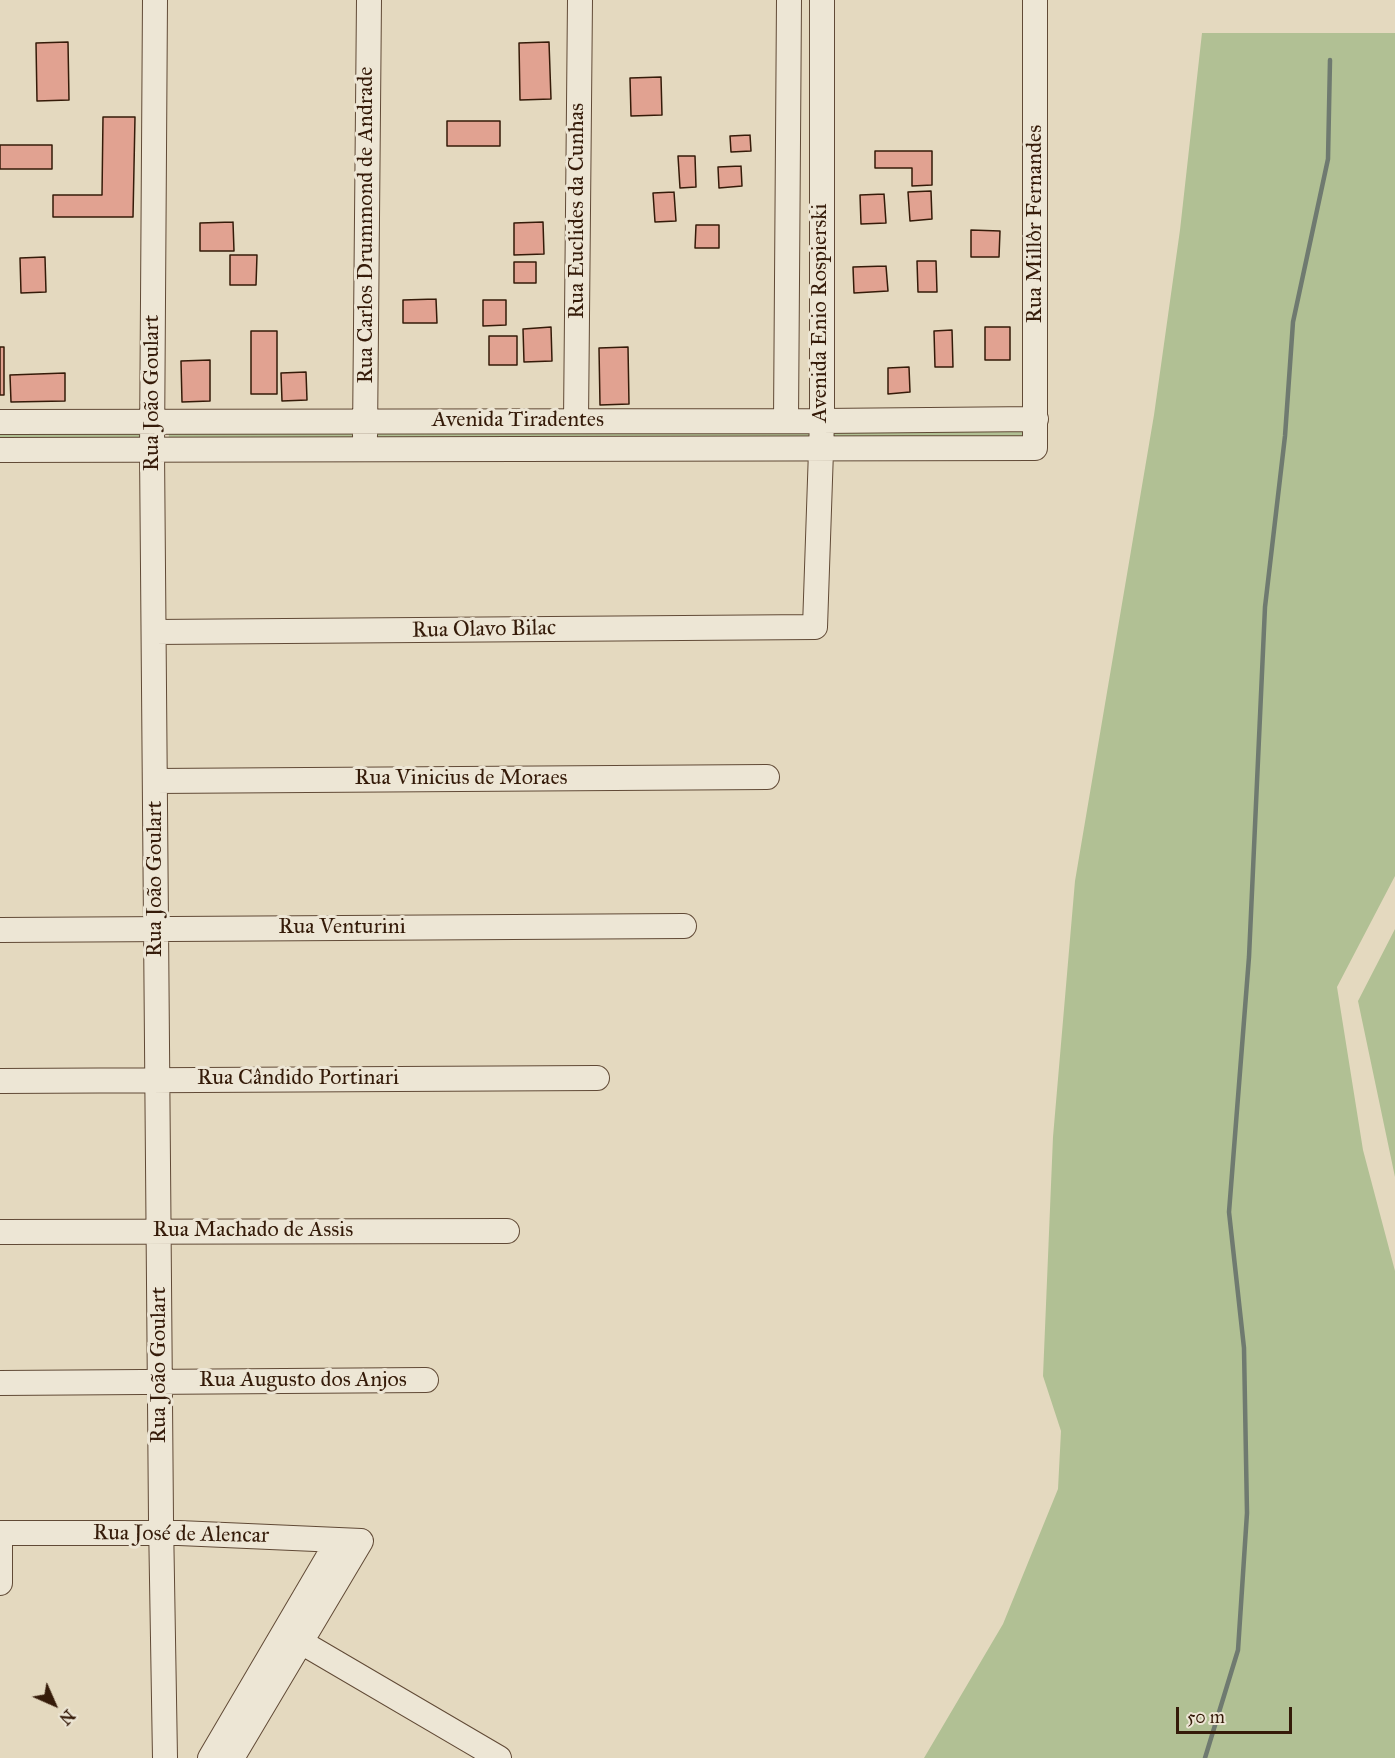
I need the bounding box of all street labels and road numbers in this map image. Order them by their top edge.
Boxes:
street label: Rua Carlos Drummond de Andrade [354,66,380,384]
street label: Rua Euclides da Cunhas [565,103,591,319]
street label: Rua Millôr Fernandes [1023,125,1049,323]
street label: Avenida Enio Rospierski [808,203,834,423]
street label: Rua João Goulart [140,315,166,471]
street label: Avenida Tiradentes [432,408,604,434]
street label: Rua Olavo Bilac [412,616,556,644]
street label: Rua Vinicius de Moraes [354,766,568,792]
street label: Rua João Goulart [143,801,169,957]
street label: Rua Venturini [278,915,406,941]
street label: Rua Cândido Portinari [197,1066,399,1092]
street label: Rua Machado de Assis [153,1218,353,1244]
street label: Rua João Goulart [147,1287,173,1443]
street label: Rua Augusto dos Anjos [199,1368,407,1394]
street label: Rua José de Alencar [93,1520,269,1550]

